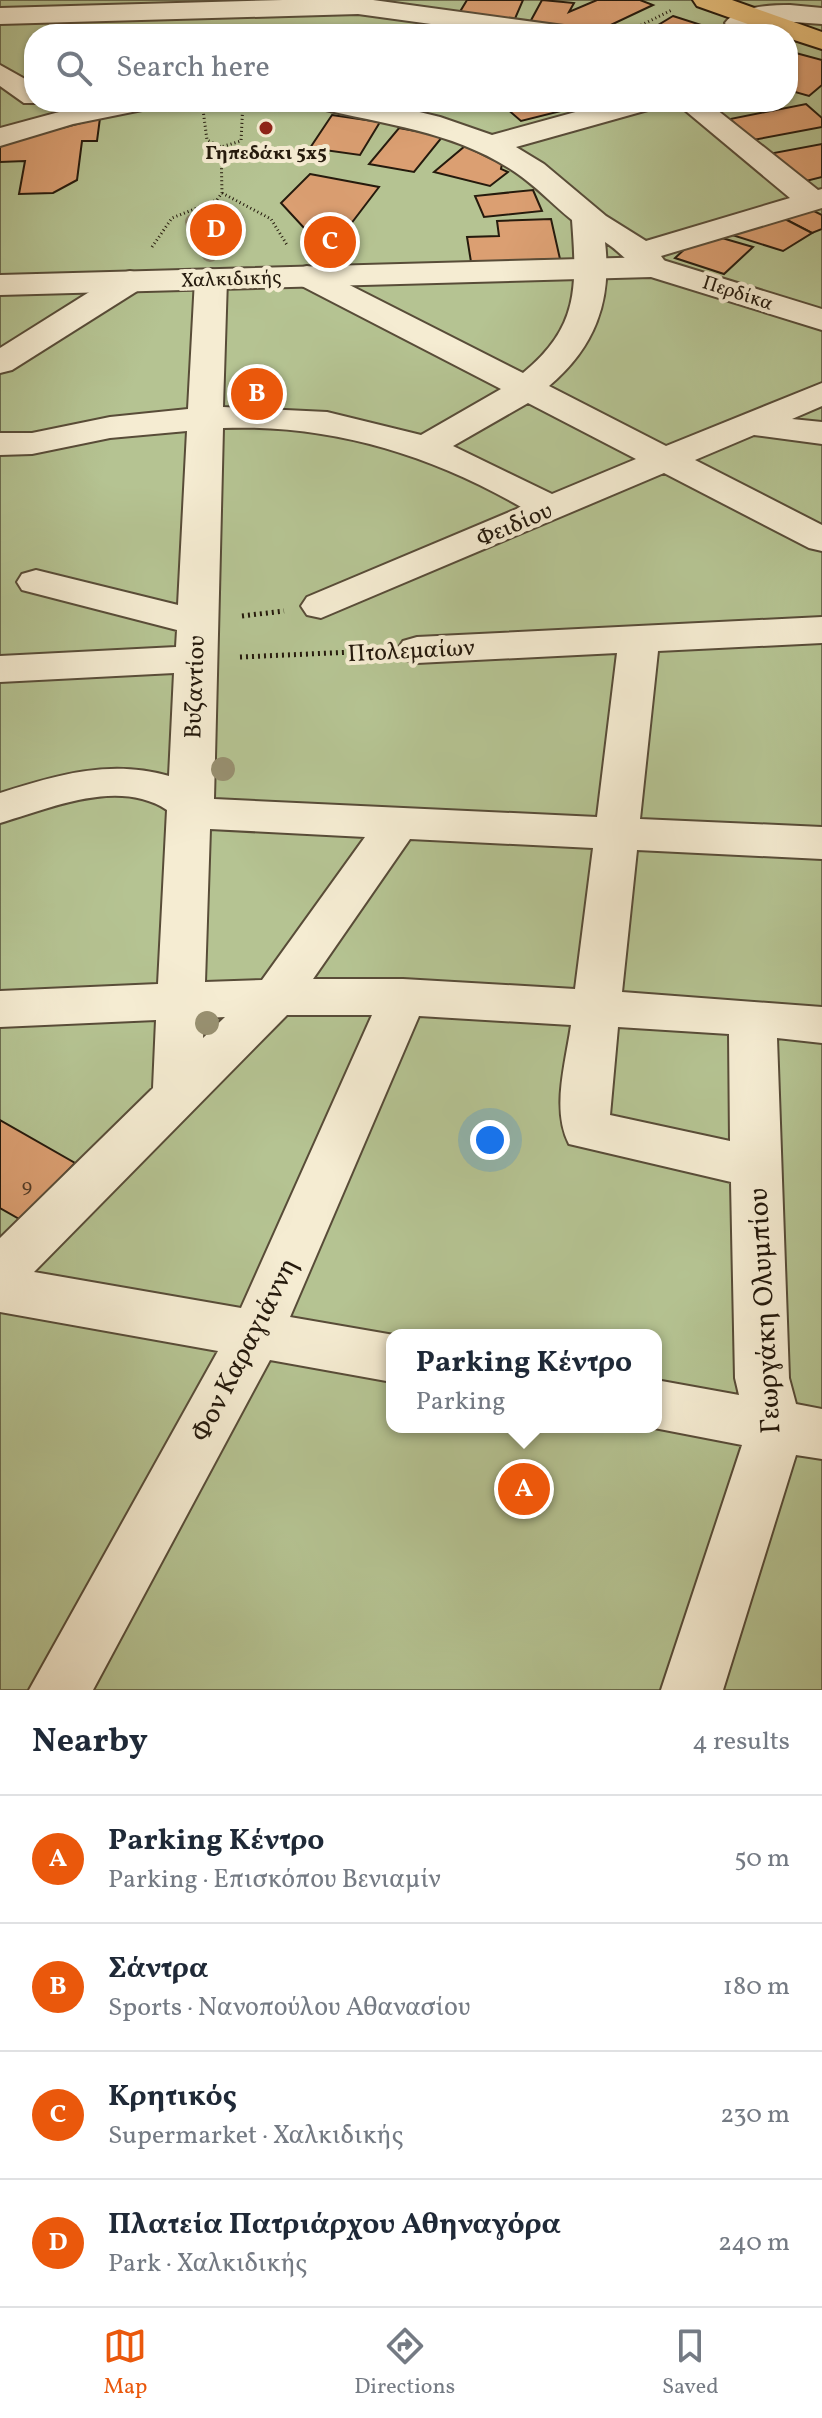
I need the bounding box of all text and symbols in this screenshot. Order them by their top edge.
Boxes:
search box [24,24,798,112]
icon: search [52,46,96,90]
text: Search here [116,47,270,89]
marker: Γηπεδάκι 5x5 [257,119,275,137]
place label: Γηπεδάκι 5x5 [205,140,327,168]
pin: D [190,200,242,260]
pin: C [304,212,356,272]
street label: Χαλκιδικής [180,264,282,296]
street label: Περδίκα [699,269,776,318]
pin: B [231,364,283,424]
street label: Φειδίου [471,495,558,557]
street label: Πτολεμαίων [347,632,476,672]
street label: Βυζαντίου [177,635,215,739]
your location [470,1120,510,1160]
house number: 9 [22,1173,32,1201]
street label: Γεωργάκη Ολυμπίου [740,1187,791,1435]
street label: Φον Καραγιάννη [182,1251,309,1449]
popup [386,1329,662,1433]
text: Parking Κέντρο [416,1342,632,1384]
text: Parking [416,1384,506,1420]
pin: A [498,1459,550,1519]
text: Nearby [32,1719,148,1766]
text: 4 results [692,1724,790,1760]
text: Parking Κέντρο [108,1820,325,1862]
text: A [49,1841,67,1877]
text: 50 m [734,1841,790,1877]
text: Parking · Επισκόπου Βενιαμίν [108,1862,441,1898]
text: Σάντρα [108,1948,208,1990]
text: B [49,1969,67,2005]
text: 180 m [723,1969,790,2005]
text: Sports · Νανοπούλου Αθανασίου [108,1990,470,2026]
text: Κρητικός [108,2076,237,2118]
text: C [50,2097,66,2133]
text: 230 m [720,2097,790,2133]
text: Supermarket · Χαλκιδικής [108,2118,403,2154]
text: Πλατεία Πατριάρχου Αθηναγόρα [108,2204,561,2246]
text: D [48,2225,68,2261]
text: 240 m [718,2225,790,2261]
text: Park · Χαλκιδικής [108,2246,307,2282]
tab: Map [103,2324,147,2403]
tab: Directions [354,2324,455,2403]
tab: Saved [662,2324,719,2403]

